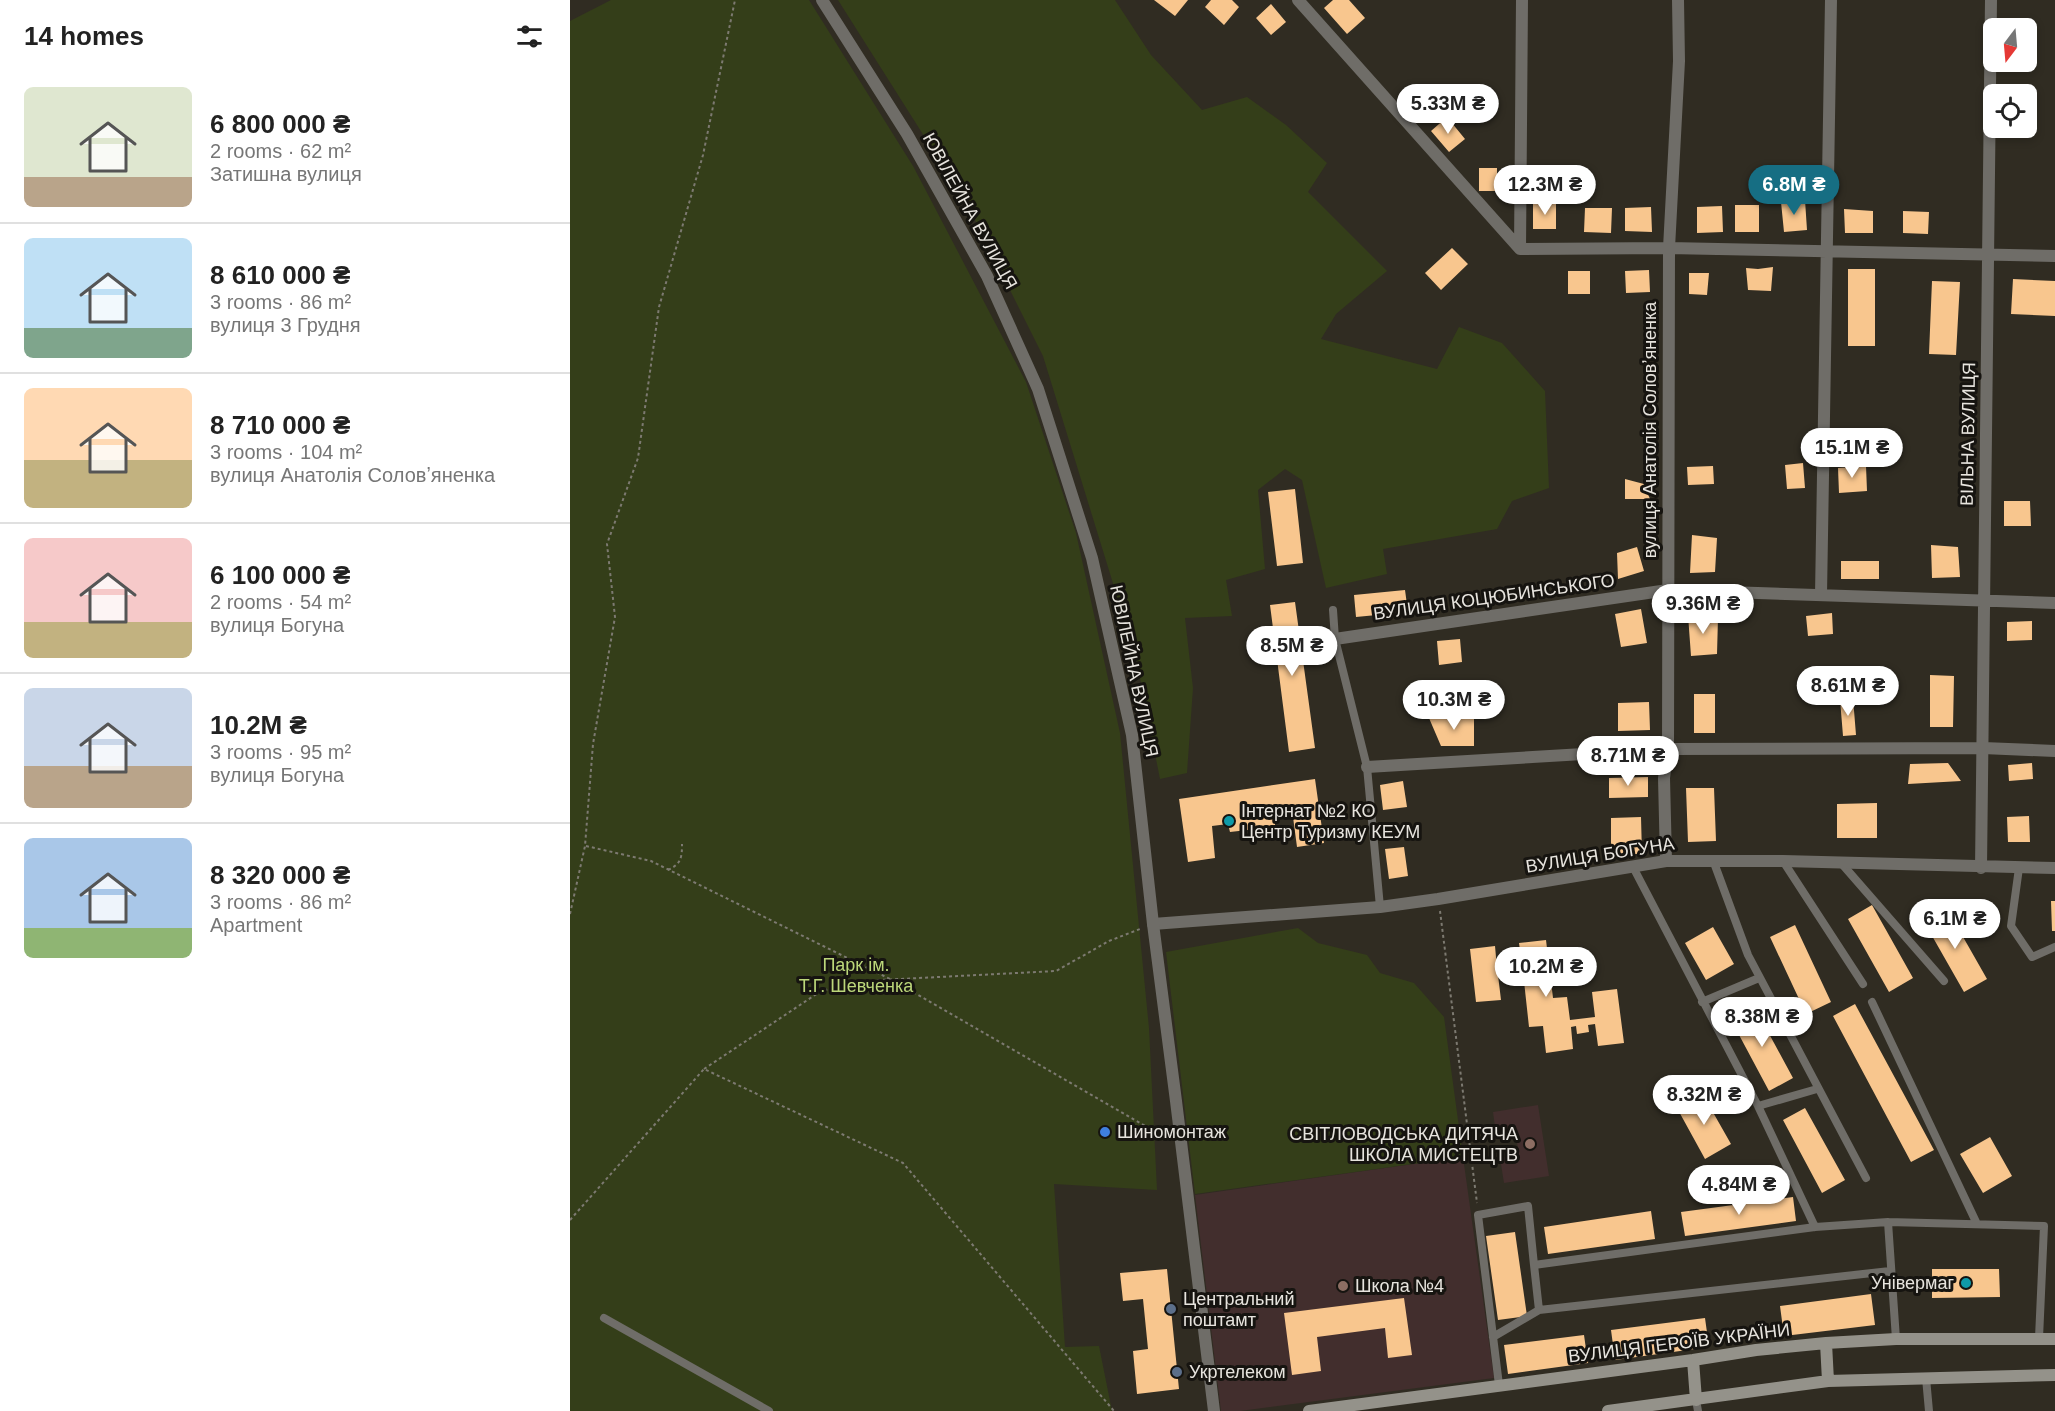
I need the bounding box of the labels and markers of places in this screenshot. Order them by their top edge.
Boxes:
pin: 5.33M ₴ [1393,84,1503,135]
pin: 12.3M ₴ [1490,165,1600,216]
pin: 6.8M ₴ [1745,165,1843,216]
pin: 15.1M ₴ [1797,428,1907,479]
pin: 9.36M ₴ [1648,584,1758,635]
pin: 8.5M ₴ [1243,626,1341,677]
pin: 8.61M ₴ [1793,666,1903,717]
pin: 10.3M ₴ [1399,680,1509,731]
pin: 8.71M ₴ [1573,736,1683,787]
place label: Інтернат №2 КО Центр Туризму КЕУМ [1241,801,1420,842]
marker: Інтернат №2 КО Центр Туризму КЕУМ [1222,814,1236,828]
pin: 6.1M ₴ [1906,899,2004,950]
pin: 10.2M ₴ [1491,947,1601,998]
pin: 8.38M ₴ [1707,997,1817,1048]
pin: 8.32M ₴ [1649,1075,1759,1126]
place label: Шиномонтаж [1117,1122,1226,1142]
place label: СВІТЛОВОДСЬКА ДИТЯЧА ШКОЛА МИСТЕЦТВ [1289,1124,1518,1165]
marker: Шиномонтаж [1098,1125,1112,1139]
marker: СВІТЛОВОДСЬКА ДИТЯЧА ШКОЛА МИСТЕЦТВ [1523,1137,1537,1151]
pin: 4.84M ₴ [1684,1165,1794,1216]
place label: Універмаг [1871,1273,1954,1293]
place label: Школа №4 [1355,1276,1444,1296]
marker: Універмаг [1959,1276,1973,1290]
marker: Школа №4 [1336,1279,1350,1293]
place label: Центральний поштамт [1183,1289,1294,1330]
marker: Центральний поштамт [1164,1302,1178,1316]
place label: Укртелеком [1189,1362,1286,1382]
marker: Укртелеком [1170,1365,1184,1379]

